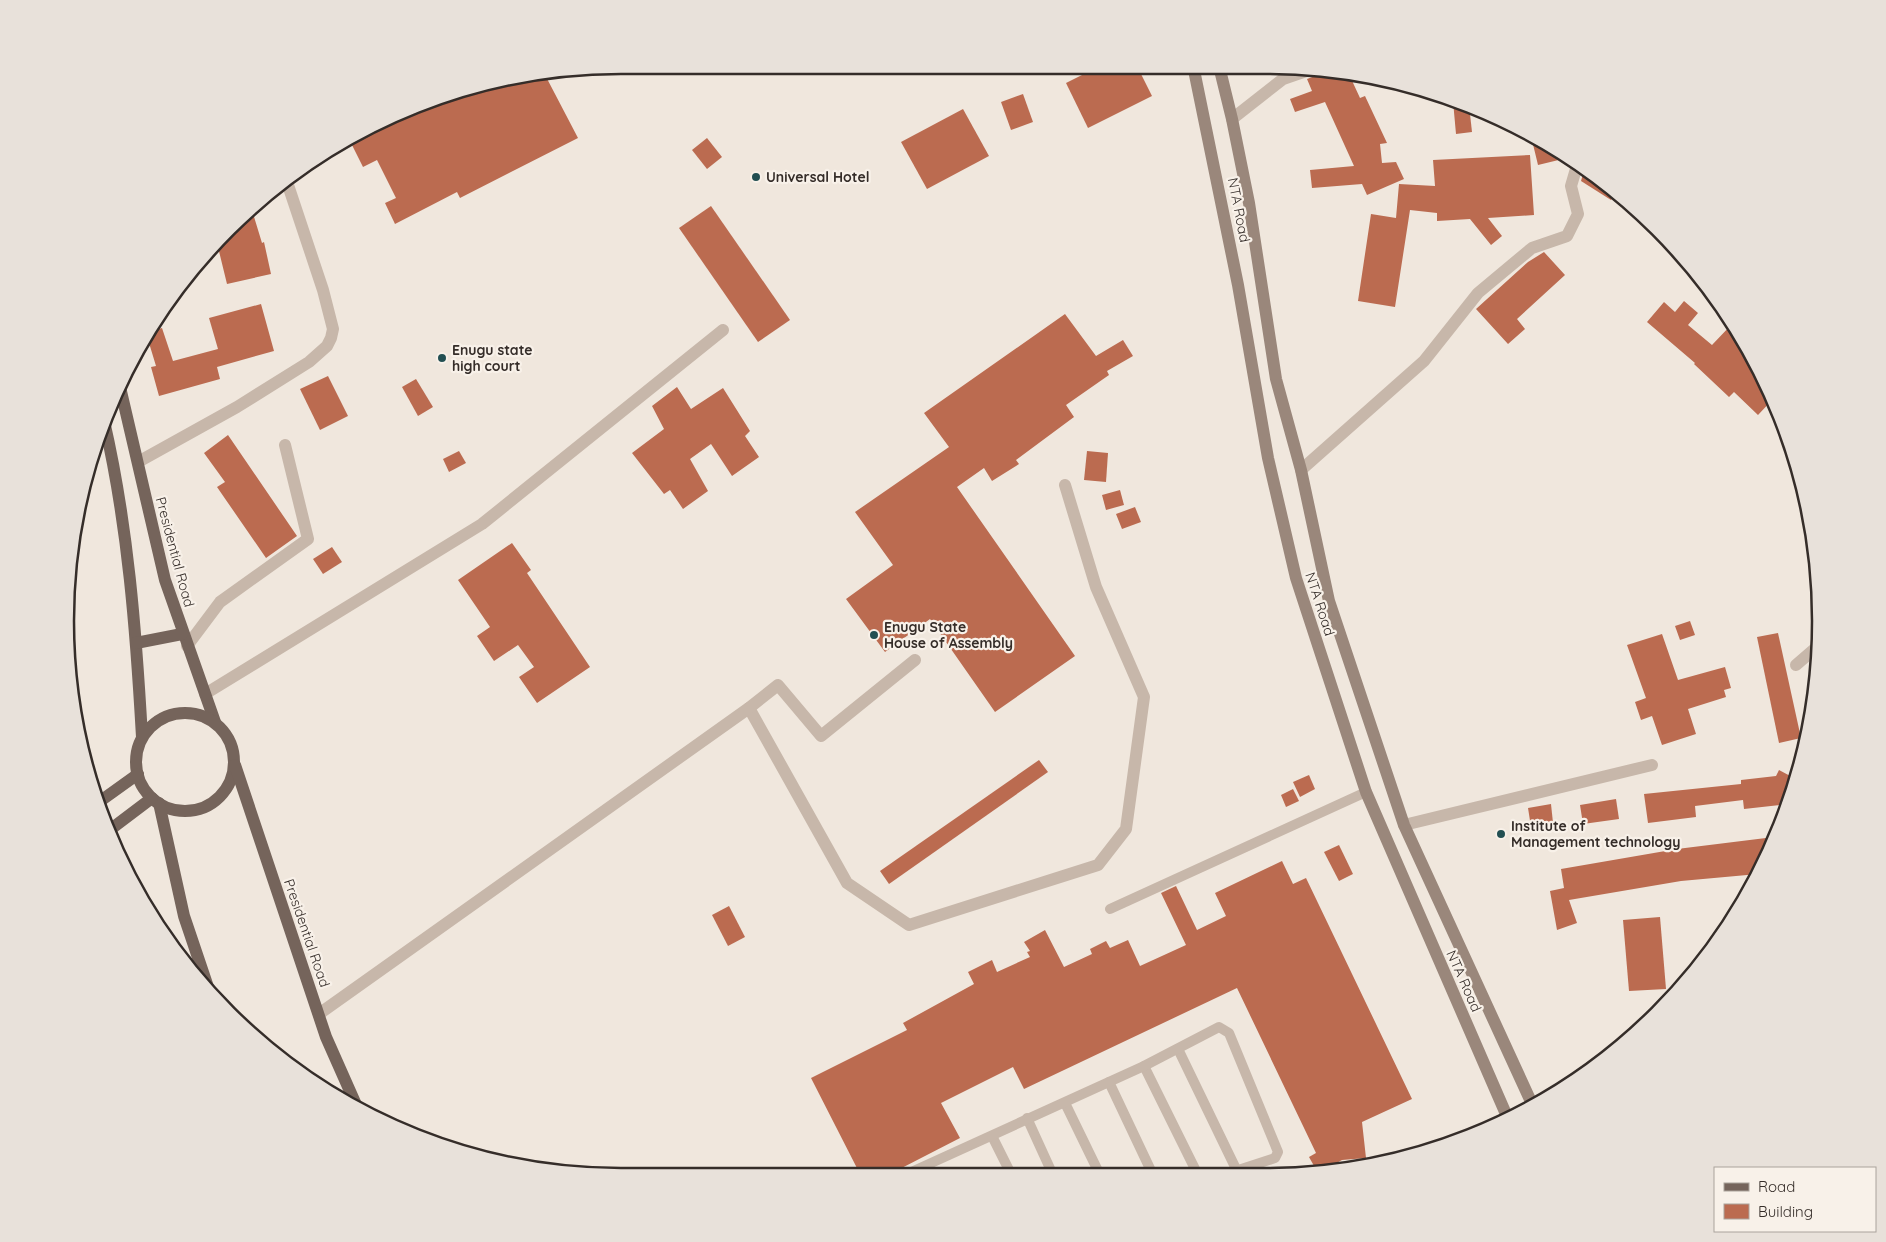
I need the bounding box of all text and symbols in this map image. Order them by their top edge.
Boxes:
place label: Universal Hotel [766,168,870,186]
marker: Universal Hotel [750,171,762,183]
street label: NTA Road [1224,176,1254,244]
place label: Enugu state high court [452,341,533,375]
marker: Enugu state high court [436,352,448,364]
street label: Presidential Road [152,495,198,609]
street label: NTA Road [1301,570,1339,638]
place label: Enugu State House of Assembly [884,618,1013,652]
marker: Enugu State House of Assembly [868,629,880,641]
place label: Institute of Management technology [1511,817,1680,851]
marker: Institute of Management technology [1495,828,1507,840]
street label: Presidential Road [280,876,334,990]
street label: NTA Road [1442,947,1486,1015]
legend [1714,1167,1876,1232]
text: Road [1758,1177,1795,1196]
text: Building [1758,1202,1813,1221]

